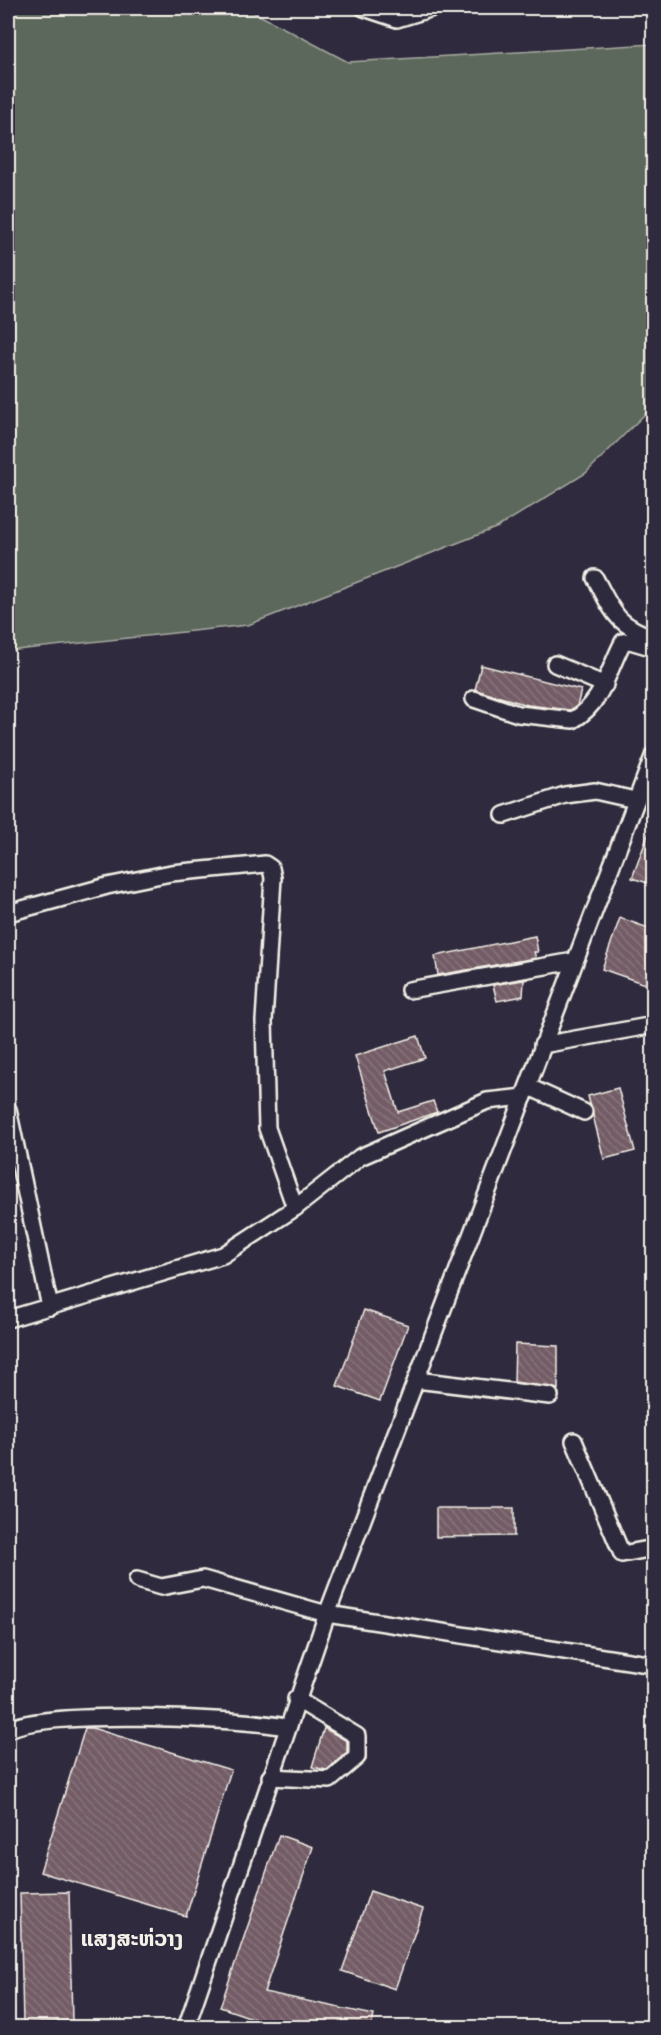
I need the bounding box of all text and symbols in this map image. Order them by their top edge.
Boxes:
district label: ແສງສະຫ່ວາງ [81,1923,183,1953]

